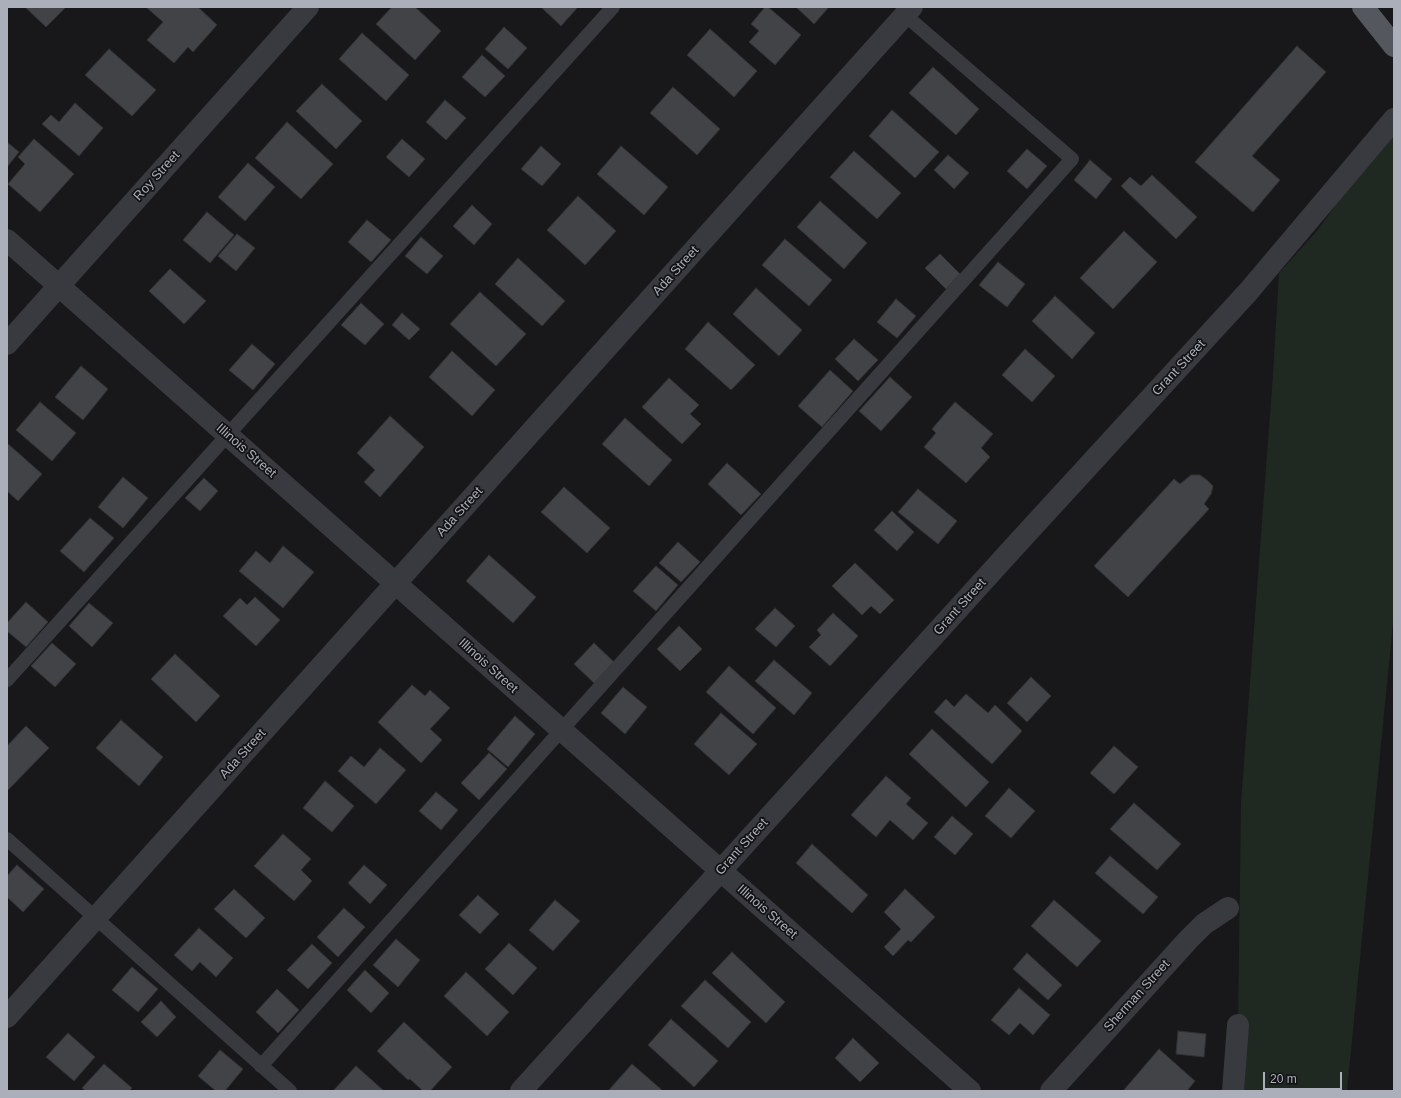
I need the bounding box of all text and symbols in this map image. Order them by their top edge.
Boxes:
street label: Roy Street [131,148,183,204]
street label: Ada Street [650,243,702,299]
street label: Grant Street [1149,337,1209,399]
street label: Illinois Street [213,421,279,481]
street label: Ada Street [434,484,486,540]
street label: Grant Street [931,575,989,639]
street label: Illinois Street [455,635,521,697]
street label: Ada Street [217,726,269,782]
street label: Grant Street [713,815,771,879]
street label: Illinois Street [734,882,800,942]
street label: Sherman Street [1101,957,1173,1035]
scale bar [1265,1064,1344,1090]
text: 20 m [1270,1072,1297,1086]

